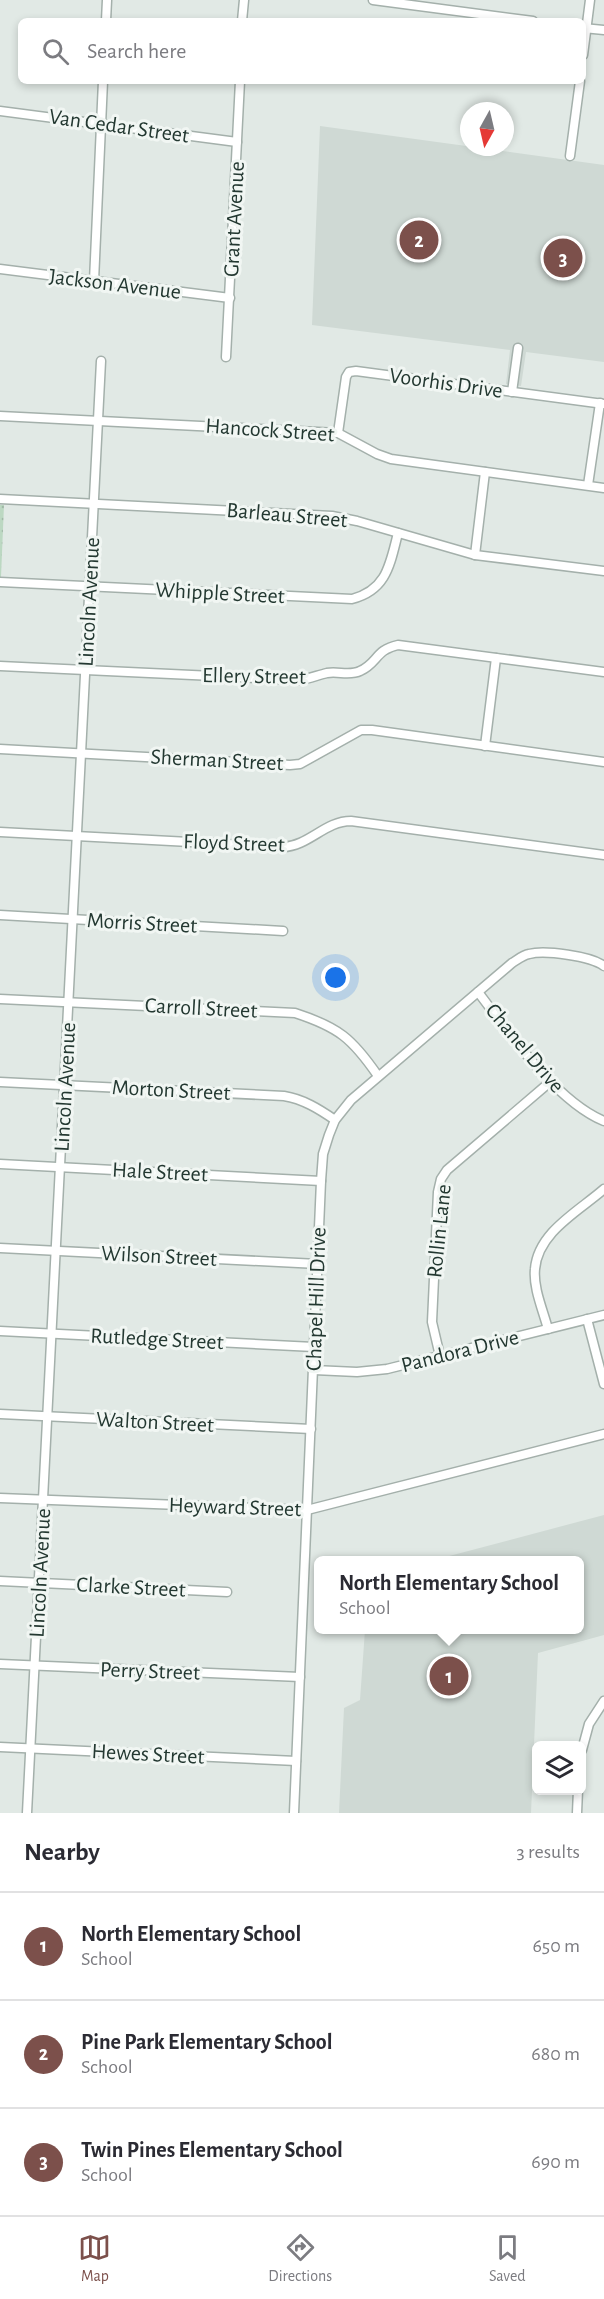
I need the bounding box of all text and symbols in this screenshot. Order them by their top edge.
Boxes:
search box [18,18,586,84]
icon: search [39,35,72,68]
text: Search here [87,40,186,62]
north arrow [460,102,514,156]
street label: Van Cedar Street [48,105,190,147]
street label: Grant Avenue [220,161,248,277]
pin: 2 [400,218,438,262]
pin: 3 [544,236,582,280]
street label: Jackson Avenue [48,265,182,303]
street label: Voorhis Drive [388,364,504,402]
street label: Hancock Street [205,415,335,445]
street label: Barleau Street [226,499,348,531]
street label: Lincoln Avenue [75,537,103,667]
street label: Whipple Street [155,579,285,607]
street label: Ellery Street [202,664,306,688]
street label: Sherman Street [150,746,284,774]
street label: Floyd Street [183,830,285,856]
street label: Morris Street [86,909,198,937]
your location [321,963,350,992]
street label: Carroll Street [144,994,258,1022]
street label: Chanel Drive [481,999,569,1097]
street label: Lincoln Avenue [51,1022,79,1152]
street label: Morton Street [111,1076,231,1104]
street label: Hale Street [112,1159,208,1185]
street label: Rollin Lane [423,1183,455,1279]
street label: Chapel Hill Drive [302,1227,330,1371]
street label: Wilson Street [101,1242,217,1270]
street label: Rutledge Street [90,1325,224,1353]
street label: Pandora Drive [399,1326,521,1376]
street label: Walton Street [95,1408,215,1436]
street label: Heyward Street [168,1494,302,1520]
street label: Lincoln Avenue [26,1508,54,1638]
popup [314,1556,584,1634]
text: North Elementary School [339,1572,559,1594]
street label: Clarke Street [76,1573,186,1601]
text: School [339,1598,391,1618]
pin: 1 [430,1654,468,1698]
street label: Perry Street [100,1658,200,1684]
street label: Hewes Street [91,1740,205,1768]
map controls [532,1741,586,1795]
button: layers [532,1741,586,1795]
text: Nearby [24,1839,100,1865]
text: 3 results [516,1842,580,1862]
text: North Elementary School [81,1923,301,1945]
text: 1 [40,1936,47,1956]
text: 650 m [532,1936,580,1956]
text: School [81,1949,133,1969]
text: Pine Park Elementary School [81,2031,332,2053]
text: 2 [39,2044,48,2064]
text: 680 m [531,2044,580,2064]
text: School [81,2057,133,2077]
text: Twin Pines Elementary School [81,2139,343,2161]
text: 3 [39,2152,48,2172]
text: 690 m [531,2152,580,2172]
text: School [81,2165,133,2185]
tab: Map [78,2231,111,2286]
tab: Directions [268,2231,332,2286]
tab: Saved [489,2231,526,2286]

